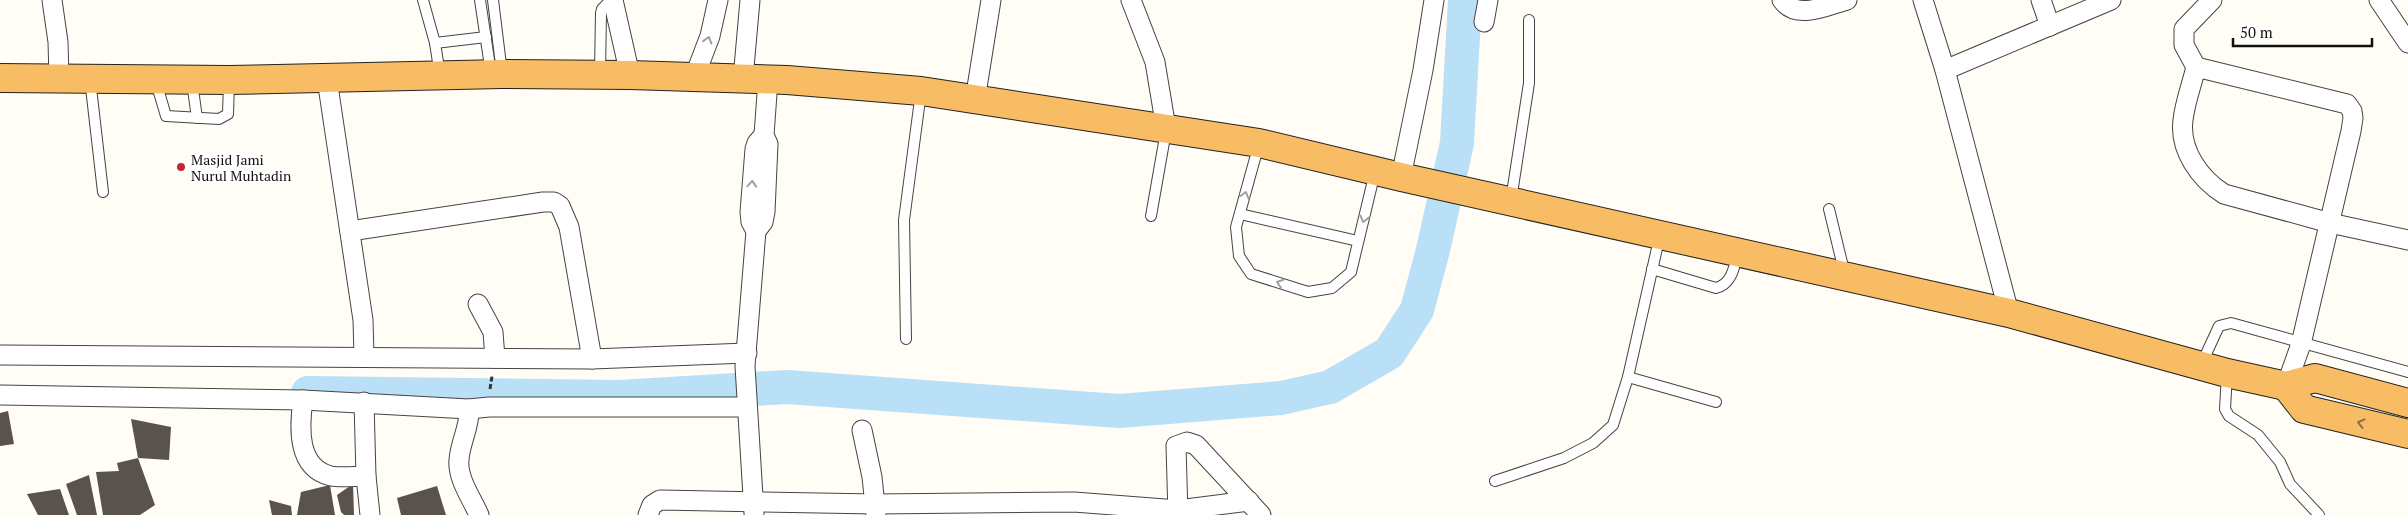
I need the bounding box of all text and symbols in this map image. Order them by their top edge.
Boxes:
scale bar [2233,15,2372,47]
text: 50 m [2240,22,2273,42]
one-way arrow [703,36,713,45]
place label: Masjid Jami Nurul Muhtadin [191,150,292,185]
marker: Masjid Jami Nurul Muhtadin [175,161,187,173]
one-way arrow [746,180,757,188]
one-way arrow [1239,191,1250,200]
one-way arrow [1359,214,1370,223]
one-way arrow [1276,278,1284,288]
one-way arrow [2356,418,2365,429]

